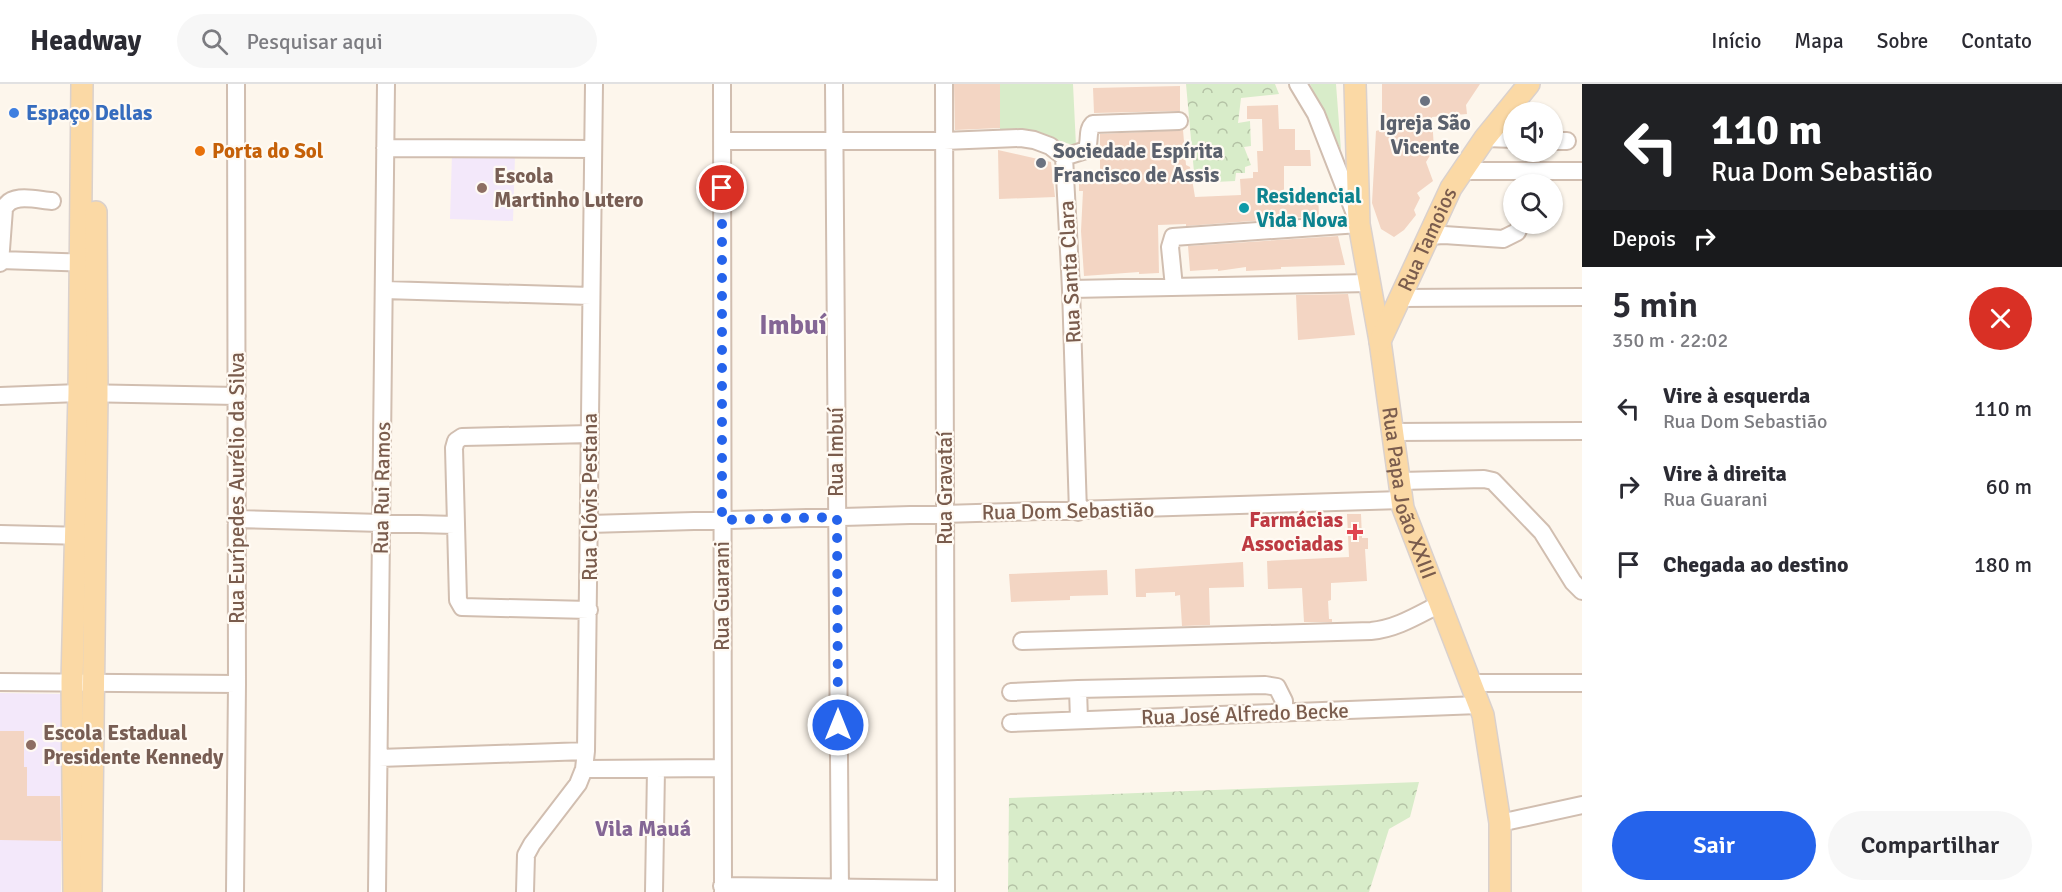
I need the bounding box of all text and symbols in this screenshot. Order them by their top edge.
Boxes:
search box [177,14,597,68]
text: Headway [30,24,141,58]
icon: search [198,25,231,58]
text: Pesquisar aqui [246,28,383,55]
text: Início [1711,28,1761,54]
text: Mapa [1794,28,1844,54]
text: Sobre [1877,28,1928,54]
text: Contato [1961,28,2032,54]
marker: Igreja São Vicente [1418,94,1432,108]
place label: Espaço Dellas [26,100,152,126]
map controls [1503,102,1563,234]
button: sound [1503,102,1563,162]
text: 110 m [1711,105,1822,156]
marker: Espaço Dellas [7,106,21,120]
icon: left [1612,108,1690,186]
place label: Igreja São Vicente [1379,110,1471,160]
place label: Porta do Sol [212,138,324,164]
place label: Sociedade Espírita Francisco de Assis [1053,138,1224,188]
marker: Porta do Sol [193,144,207,158]
marker: Sociedade Espírita Francisco de Assis [1034,156,1048,170]
text: Rua Dom Sebastião [1711,156,1933,189]
pin [696,162,747,213]
place label: Escola Martinho Lutero [494,163,643,213]
icon: arrive [705,171,738,204]
button: search [1503,174,1563,234]
marker: Escola Martinho Lutero [475,181,489,195]
place label: Residencial Vida Nova [1256,183,1362,233]
street label: Rua Tamoios [1392,183,1462,296]
street label: Rua Santa Clara [1053,200,1087,344]
marker: Residencial Vida Nova [1237,201,1251,215]
icon: right [1688,222,1721,255]
text: Depois [1612,225,1676,252]
text: 5 min [1612,283,1698,328]
button: close [1969,287,2032,350]
district label: Imbuí [759,309,827,342]
text: 350 m · 22:02 [1612,328,1728,353]
street label: Rua Eurípedes Aurélio da Silva [224,352,250,624]
text: Vire à esquerda [1663,382,1810,409]
icon: left [1612,392,1645,425]
text: 110 m [1974,395,2032,422]
street label: Rua Papa João XXIII [1376,405,1442,583]
street label: Rua Imbuí [823,407,849,497]
text: Rua Dom Sebastião [1663,409,1827,434]
street label: Rua Clóvis Pestana [577,413,603,581]
street label: Rua Rui Ramos [368,421,396,555]
street label: Rua Gravataí [932,431,958,545]
text: Vire à direita [1663,460,1787,487]
icon: right [1612,470,1645,503]
text: 60 m [1986,473,2032,500]
text: Rua Guarani [1663,487,1768,512]
street label: Rua Dom Sebastião [981,496,1155,526]
place label: Farmácias Associadas [1242,507,1343,557]
marker: Farmácias Associadas [1348,525,1362,539]
street label: Rua Guarani [709,541,735,651]
icon: arrive [1612,548,1645,581]
text: Chegada ao destino [1663,551,1849,578]
text: 180 m [1974,551,2032,578]
position arrow [806,693,870,757]
street label: Rua José Alfredo Becke [1141,697,1349,731]
place label: Escola Estadual Presidente Kennedy [43,720,224,770]
marker: Escola Estadual Presidente Kennedy [24,738,38,752]
button: Sair [1612,811,1816,880]
button: Compartilhar [1828,811,2032,880]
district label: Vila Mauá [595,815,691,842]

